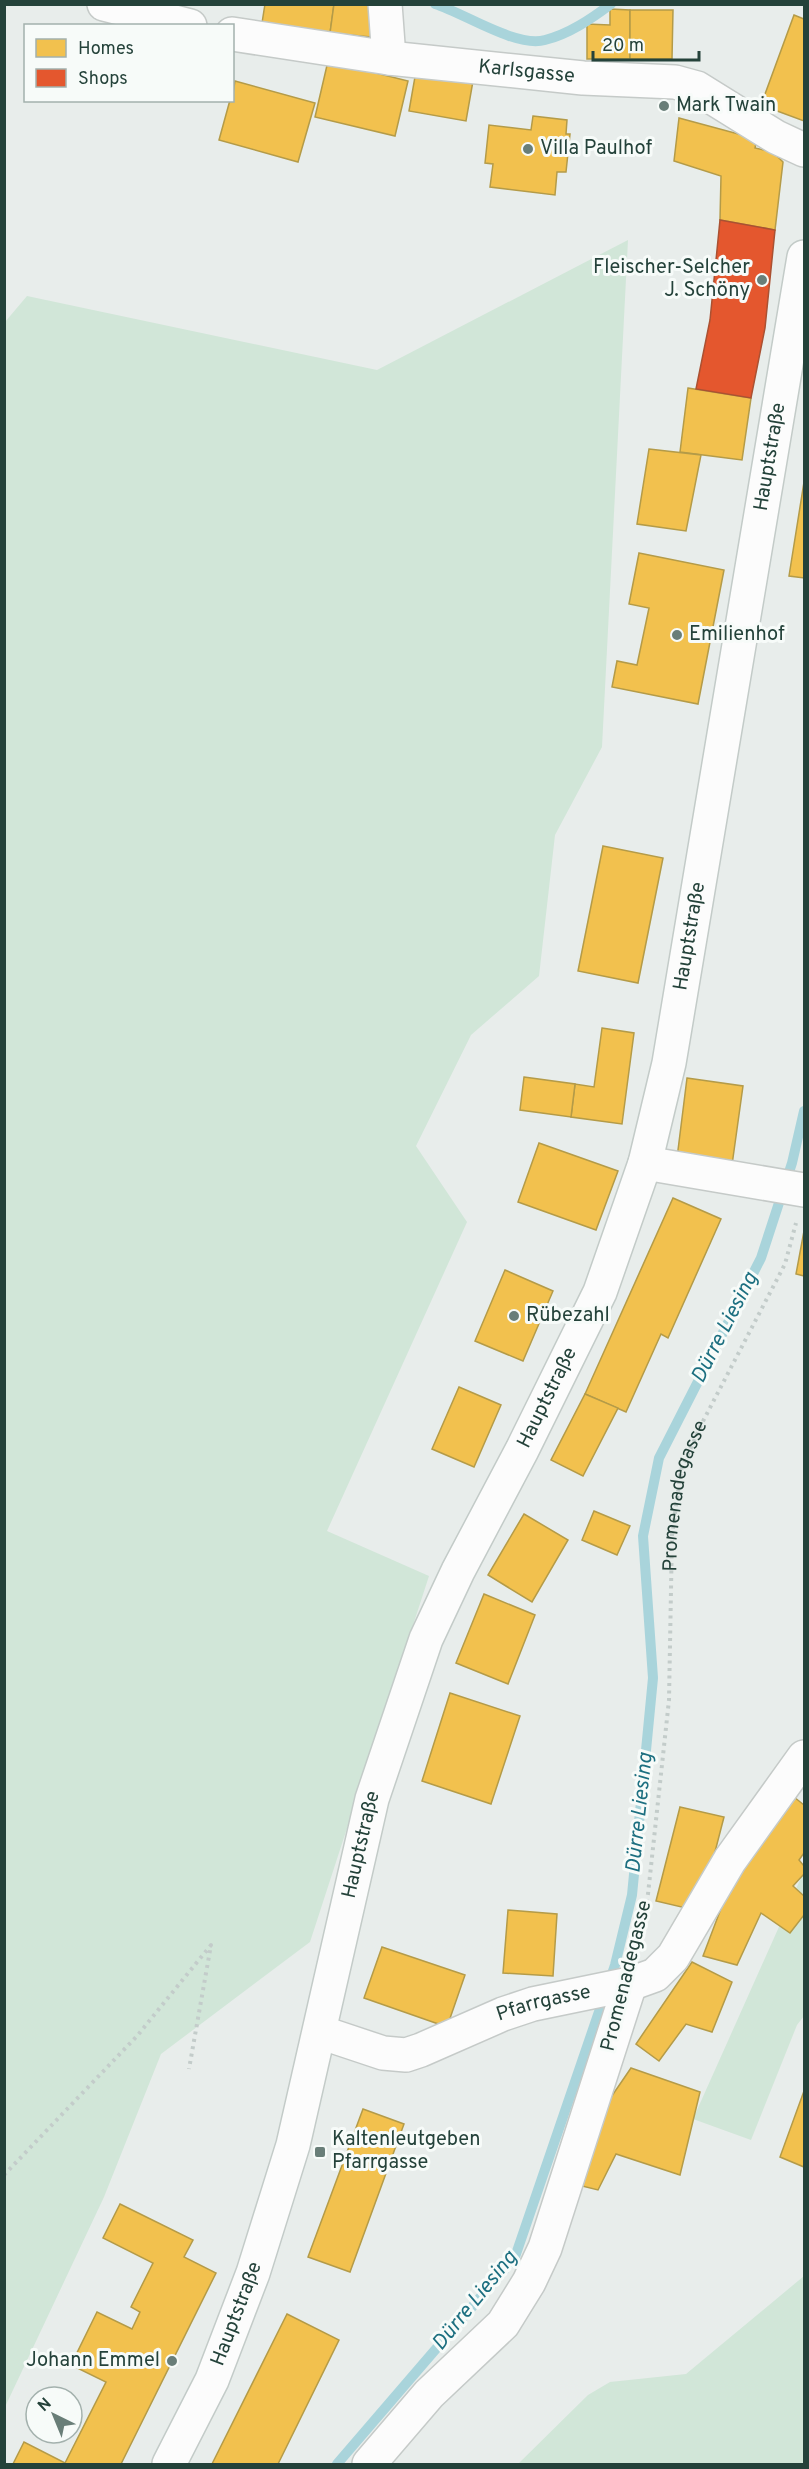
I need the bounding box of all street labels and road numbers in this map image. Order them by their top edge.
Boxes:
street label: Karlsgasse [477,54,576,90]
street label: Hauptstraße [749,401,792,513]
street label: Hauptstraße [668,880,712,992]
street label: Hauptstraße [512,1343,584,1453]
street label: Promenadegasse [658,1416,714,1572]
street label: Hauptstraße [337,1787,387,1901]
street label: Promenadegasse [596,1898,658,2054]
street label: Pfarrgasse [493,1979,593,2028]
street label: Hauptstraße [206,2259,269,2370]

